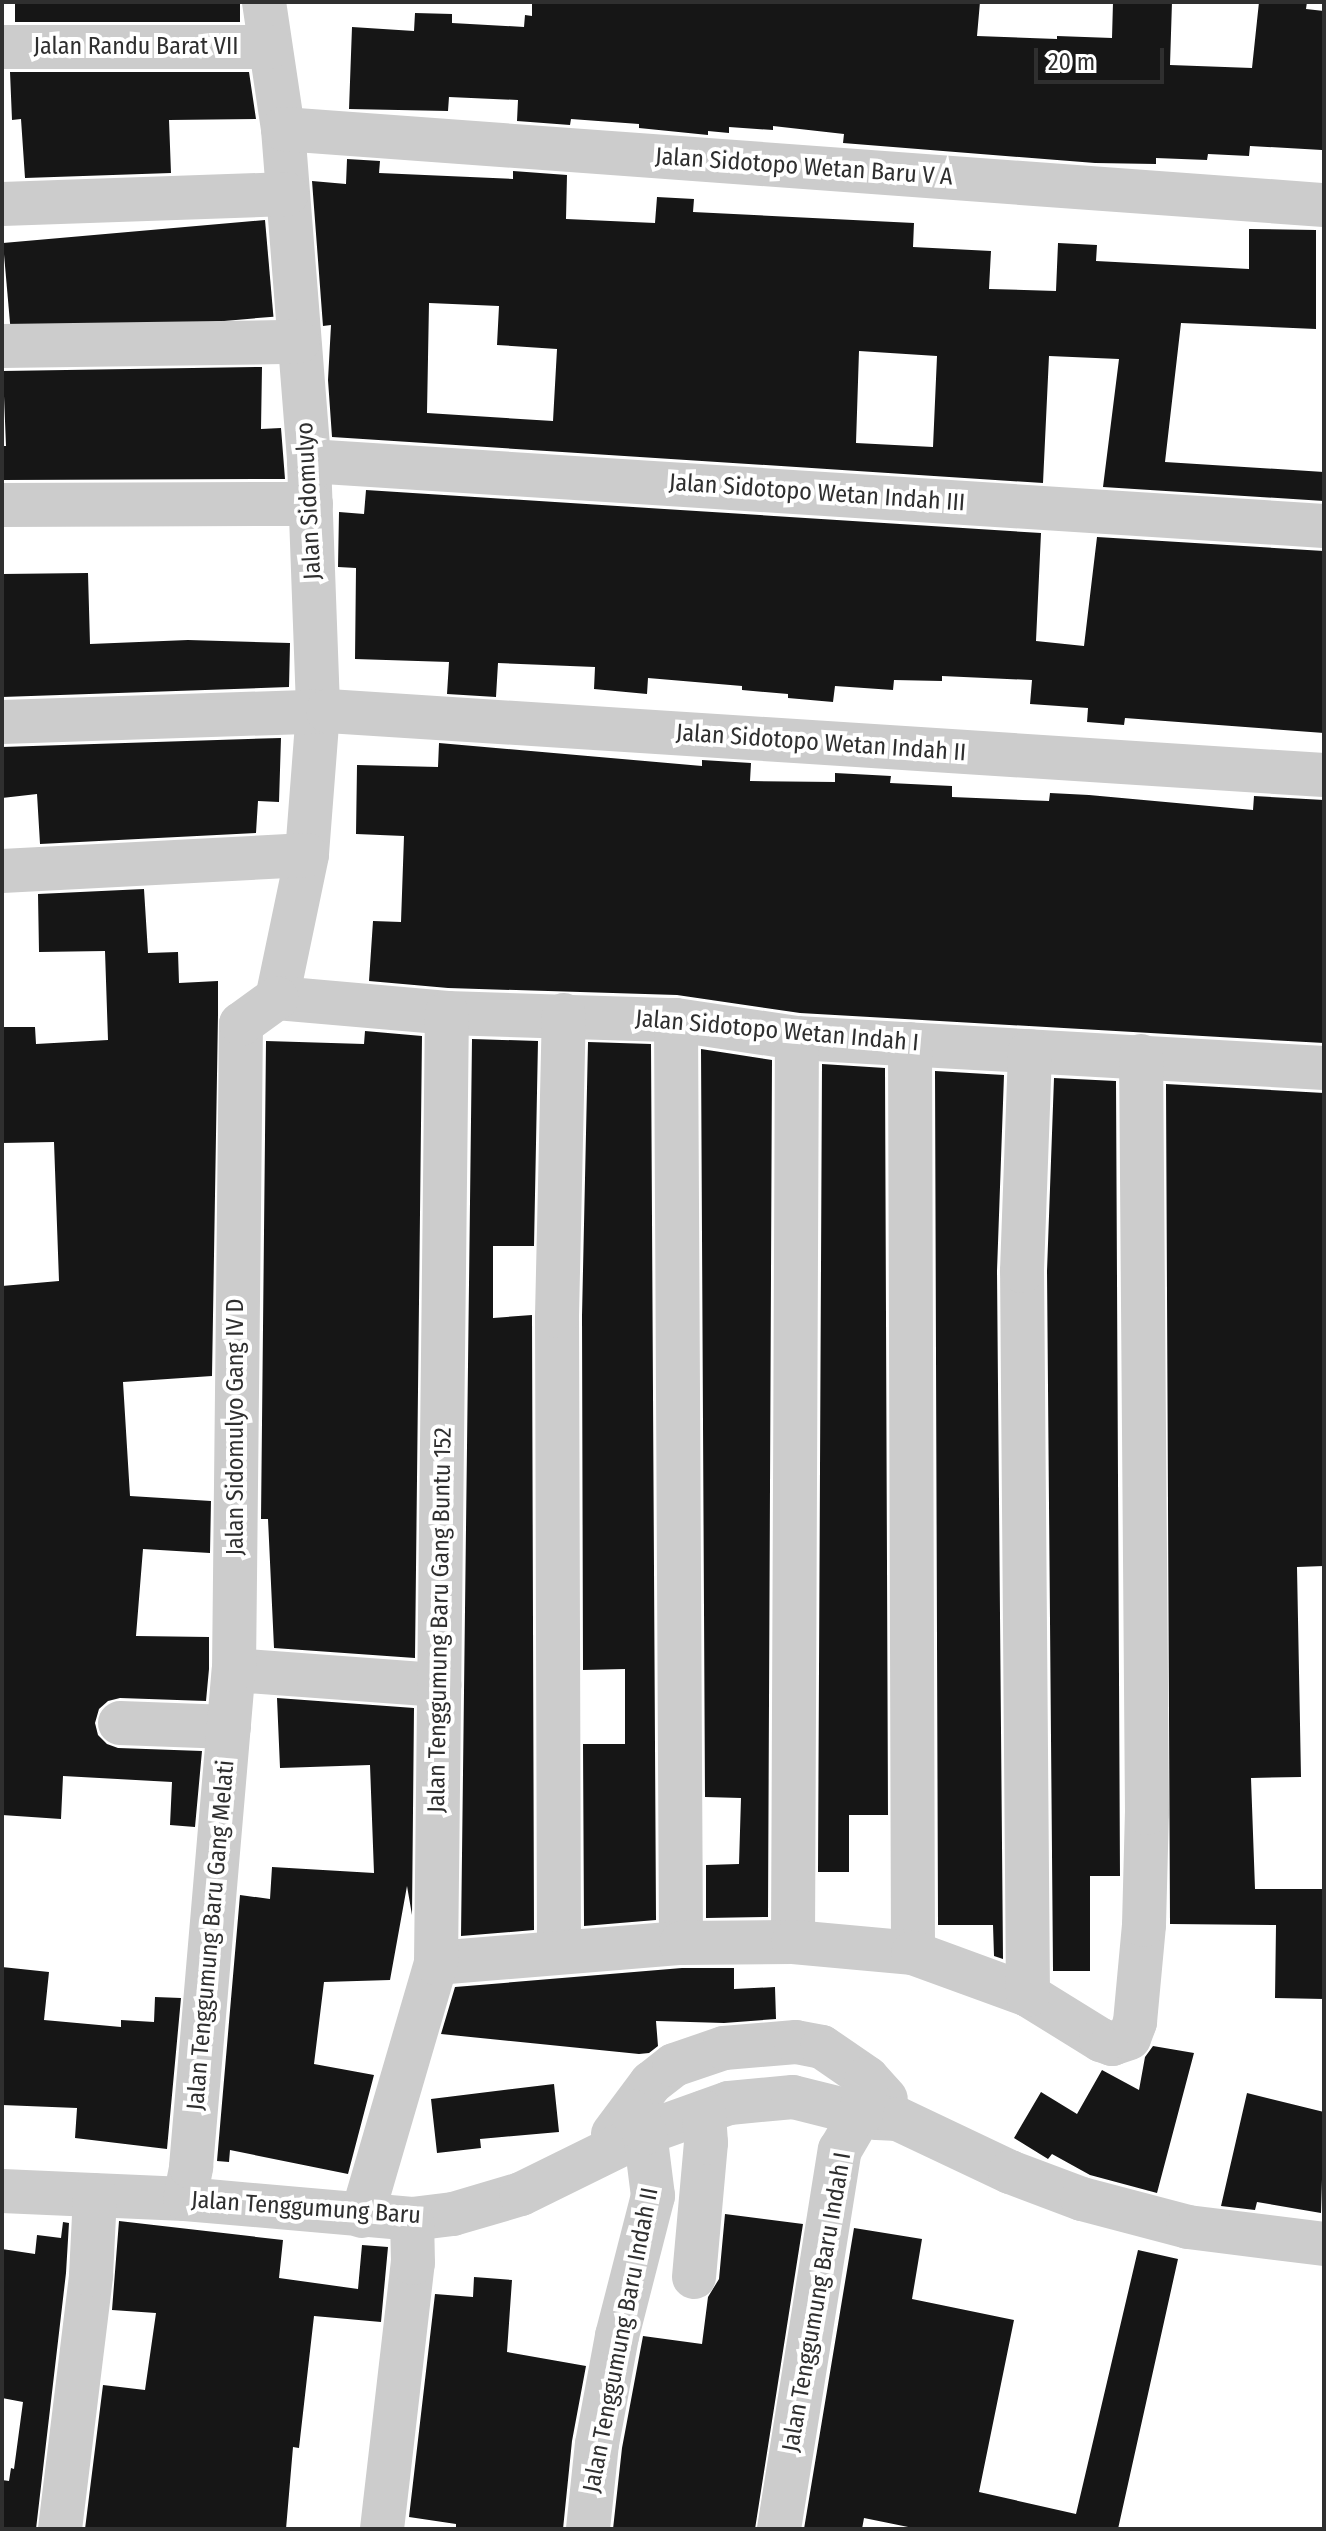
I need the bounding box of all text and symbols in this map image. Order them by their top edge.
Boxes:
scale bar [1038,32,1168,82]
street label: Jalan Randu Barat VII [33,33,239,61]
text: 20 m [1048,48,1095,76]
street label: Jalan Sidotopo Wetan Baru V A [654,142,954,192]
street label: Jalan Sidomulyo [290,421,328,581]
street label: Jalan Sidotopo Wetan Indah III [668,468,966,518]
street label: Jalan Sidotopo Wetan Indah II [675,718,967,768]
street label: Jalan Sidotopo Wetan Indah I [634,1004,920,1058]
street label: Jalan Sidomulyo Gang IV D [222,1299,250,1555]
street label: Jalan Tenggumung Baru Gang Buntu 152 [422,1427,458,1813]
street label: Jalan Tenggumung Baru Gang Melati [181,1759,241,2111]
street label: Jalan Tenggumung Baru Indah I [776,2150,858,2454]
street label: Jalan Tenggumung Baru Indah II [577,2185,665,2495]
street label: Jalan Tenggumung Baru [190,2186,422,2230]

